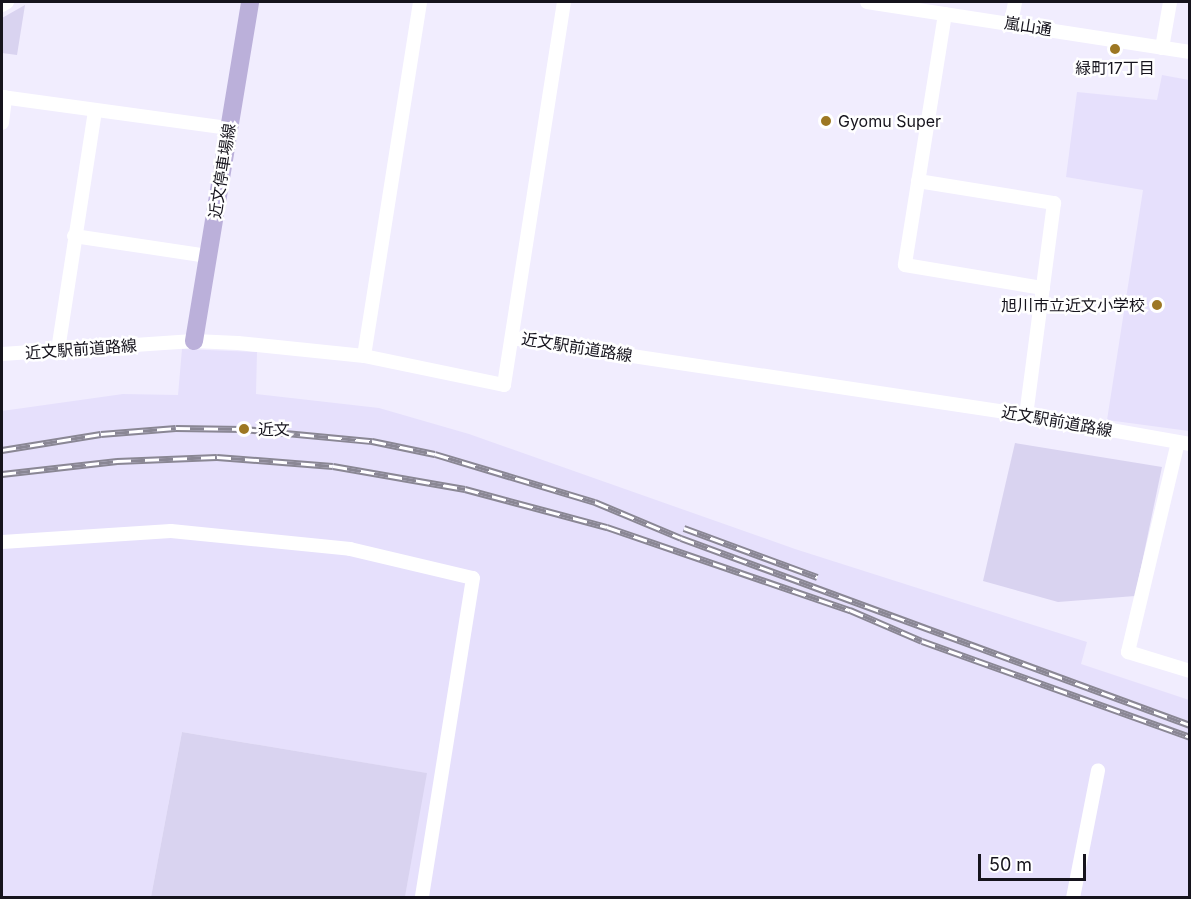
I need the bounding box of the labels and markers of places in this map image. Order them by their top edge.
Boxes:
marker: 緑町17丁目 [1108,42,1122,56]
place label: 緑町17丁目 [1075,58,1155,78]
place label: Gyomu Super [838,111,941,131]
marker: Gyomu Super [819,114,833,128]
place label: 旭川市立近文小学校 [1001,295,1145,315]
marker: 旭川市立近文小学校 [1150,298,1164,312]
place label: 近文 [258,419,290,439]
marker: 近文 [235,420,253,438]

